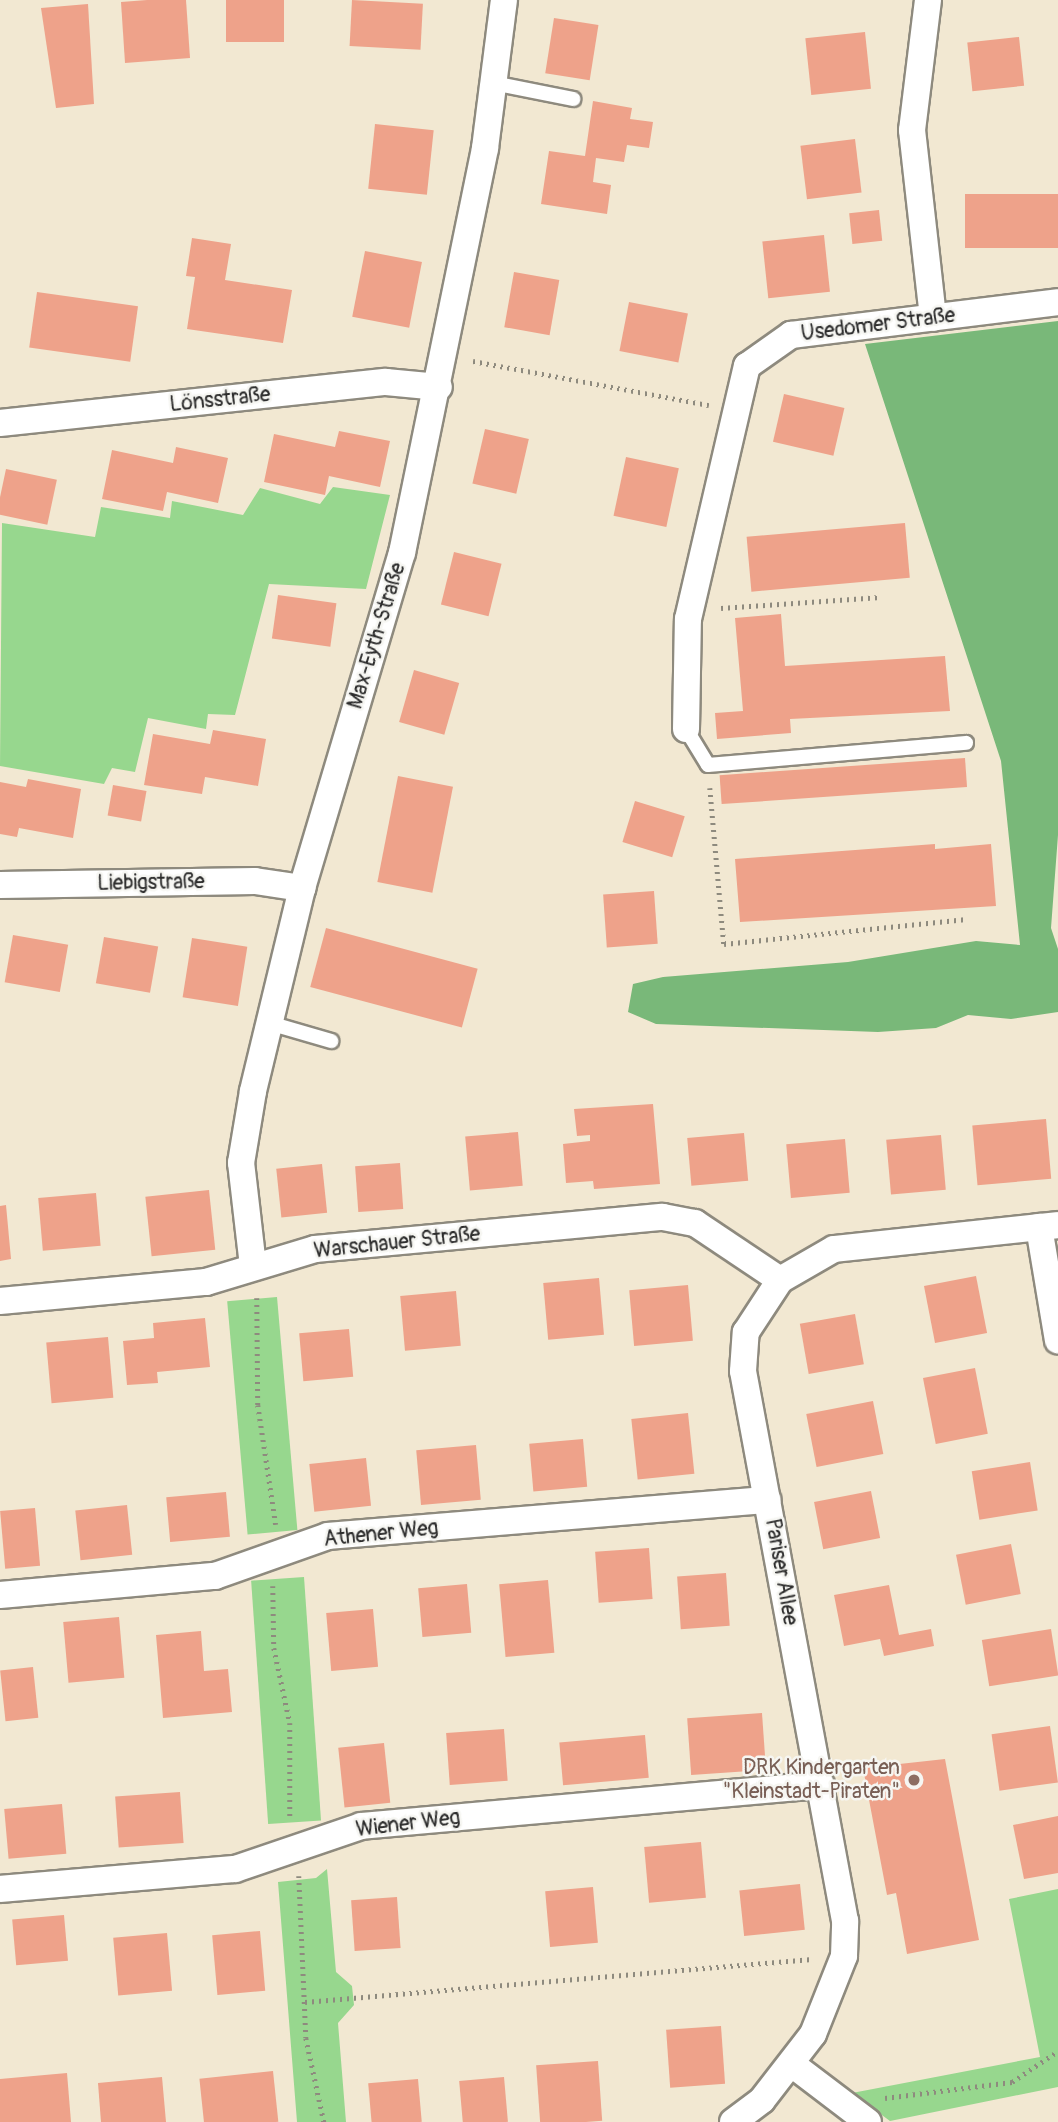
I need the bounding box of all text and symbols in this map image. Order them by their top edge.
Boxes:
street label: Usedomer Straße [800,303,956,347]
street label: Lönsstraße [168,382,272,418]
street label: Max-Eyth-Straße [343,560,411,712]
street label: Liebigstraße [97,869,205,897]
street label: Warschauer Straße [313,1222,481,1264]
street label: Athener Weg [322,1515,440,1553]
street label: Pariser Allee [759,1517,803,1627]
place label: DRK Kindergarten "Kleinstadt-Piraten" [723,1755,900,1805]
marker: DRK Kindergarten "Kleinstadt-Piraten" [906,1772,922,1788]
street label: Wiener Weg [354,1805,462,1843]

